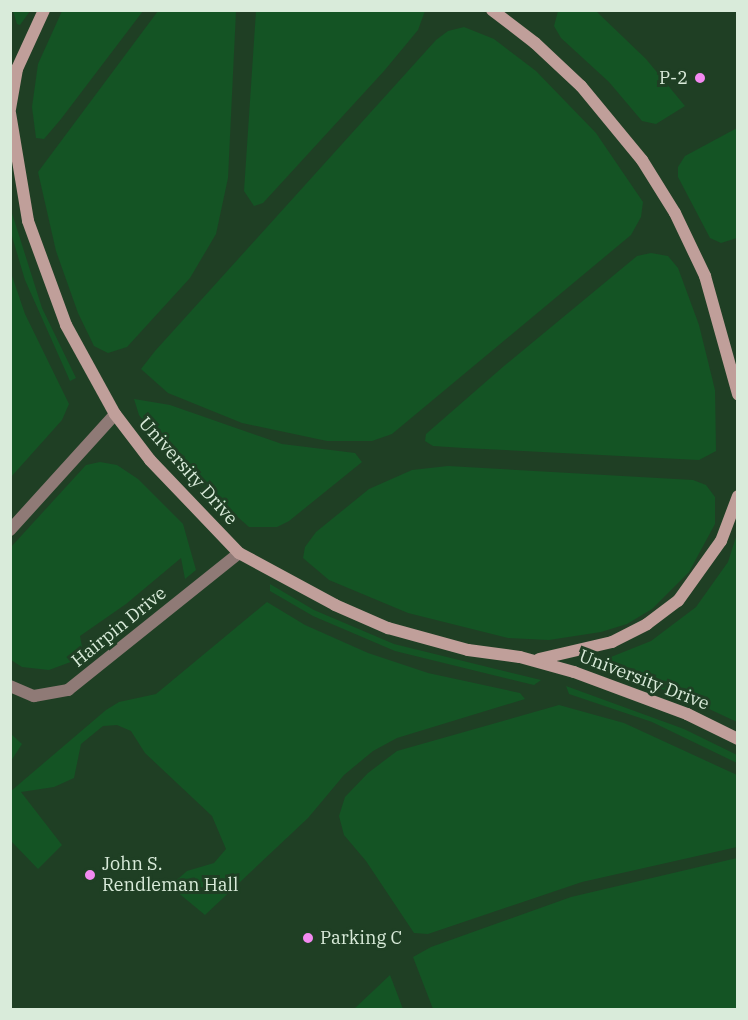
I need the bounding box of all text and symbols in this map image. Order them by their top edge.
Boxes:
place label: P-2 [659,67,688,89]
marker: P-2 [693,71,707,85]
street label: University Drive [134,413,242,529]
street label: Hairpin Drive [67,582,171,672]
street label: University Drive [576,645,712,715]
place label: John S. Rendleman Hall [102,854,238,896]
marker: John S. Rendleman Hall [83,868,97,882]
place label: Parking C [320,927,402,949]
marker: Parking C [301,931,315,945]

